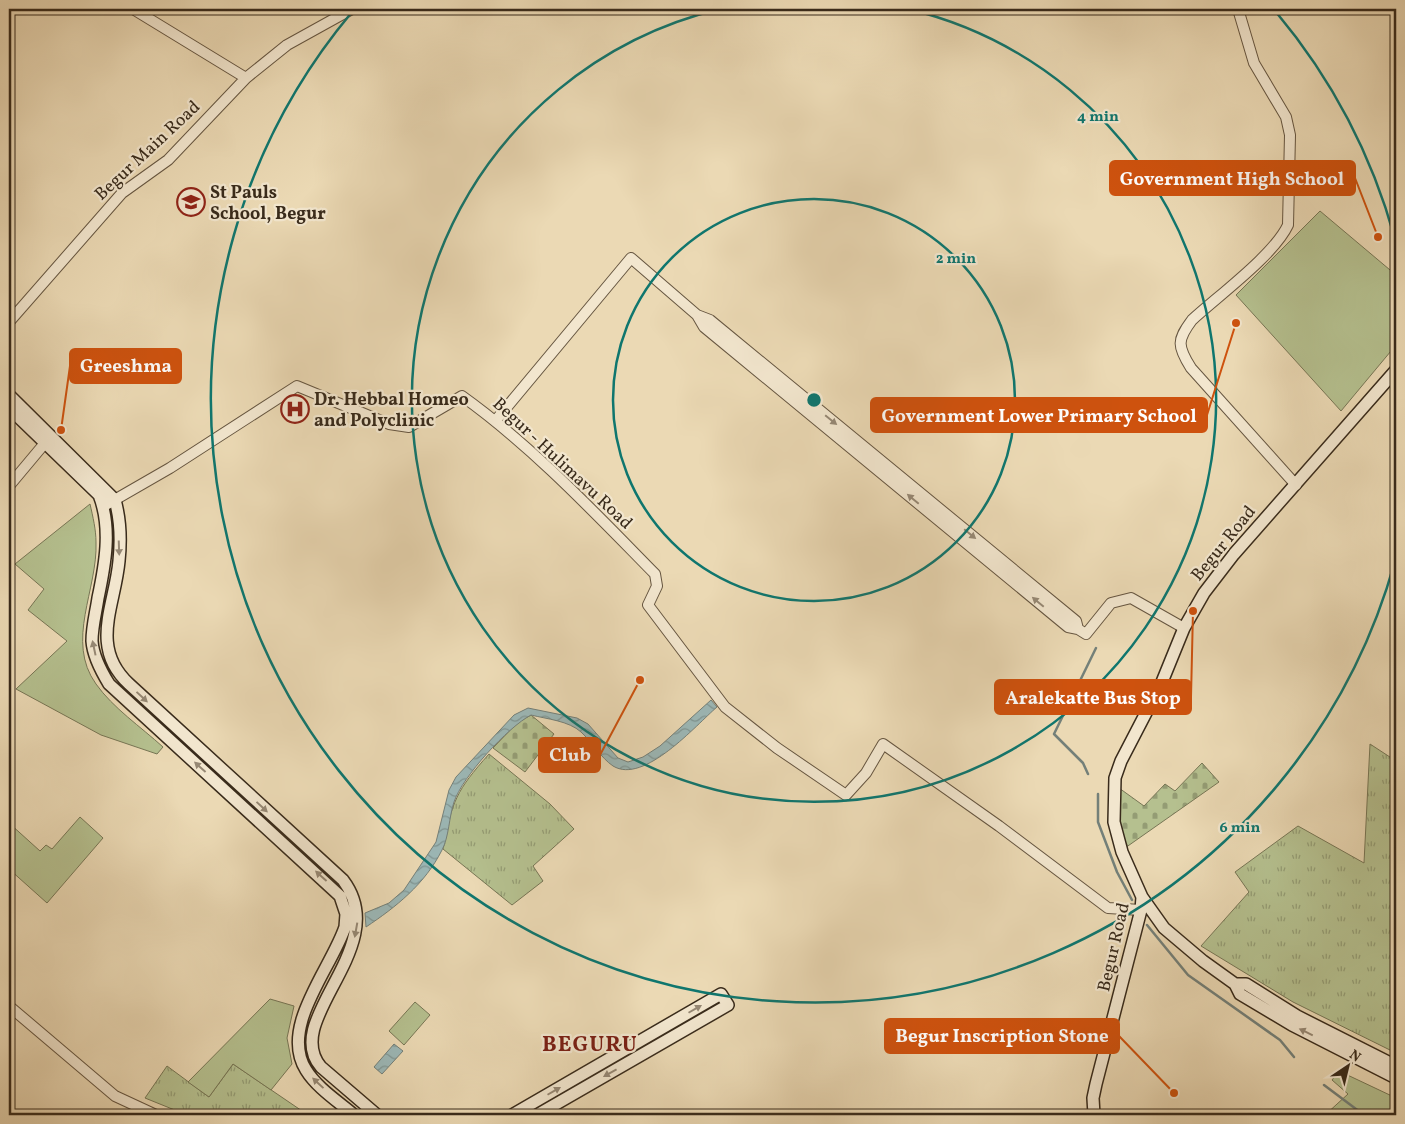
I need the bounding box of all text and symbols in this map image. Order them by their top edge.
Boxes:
street label: Begur Main Road [90,95,206,207]
text: 4 min [1077,107,1119,128]
callout: Government High School [1110,161,1355,195]
text: Government High School [1120,167,1344,193]
place label: St Pauls School, Begur [210,181,326,227]
school or university icon: St Pauls School, Begur [176,187,206,217]
text: 2 min [936,249,976,270]
callout: Greeshma [70,349,181,383]
text: Greeshma [80,354,172,380]
place label: Dr. Hebbal Homeo and Polyclinic [314,388,469,434]
centre of rings [805,391,823,409]
street label: Begur - Hulimavu Road [486,392,638,536]
hospital icon: Dr. Hebbal Homeo and Polyclinic [280,394,310,424]
callout: Government Lower Primary School [871,398,1207,432]
text: Government Lower Primary School [881,404,1197,430]
one-way arrow [825,414,837,425]
one-way arrow [907,494,919,505]
street label: Begur Road [1186,501,1262,587]
one-way arrow [963,529,976,540]
one-way arrow [115,540,123,556]
one-way arrow [1032,597,1045,608]
one-way arrow [90,641,98,656]
callout: Aralekatte Bus Stop [995,680,1191,714]
text: Aralekatte Bus Stop [1005,686,1181,712]
one-way arrow [136,691,148,703]
callout: Club [539,738,600,772]
text: Club [549,743,591,769]
one-way arrow [195,761,207,773]
one-way arrow [255,801,267,813]
text: 6 min [1220,818,1261,839]
one-way arrow [315,870,327,882]
street label: Begur Road [1092,900,1137,994]
one-way arrow [352,922,360,937]
one-way arrow [688,1005,702,1014]
callout: Begur Inscription Stone [885,1019,1119,1053]
text: Begur Inscription Stone [895,1024,1109,1050]
one-way arrow [1299,1028,1313,1036]
district label: BEGURU [542,1030,638,1061]
north arrow [1322,1042,1372,1092]
text: N [1345,1046,1364,1067]
one-way arrow [603,1069,616,1078]
one-way arrow [312,1077,324,1089]
one-way arrow [548,1086,561,1095]

